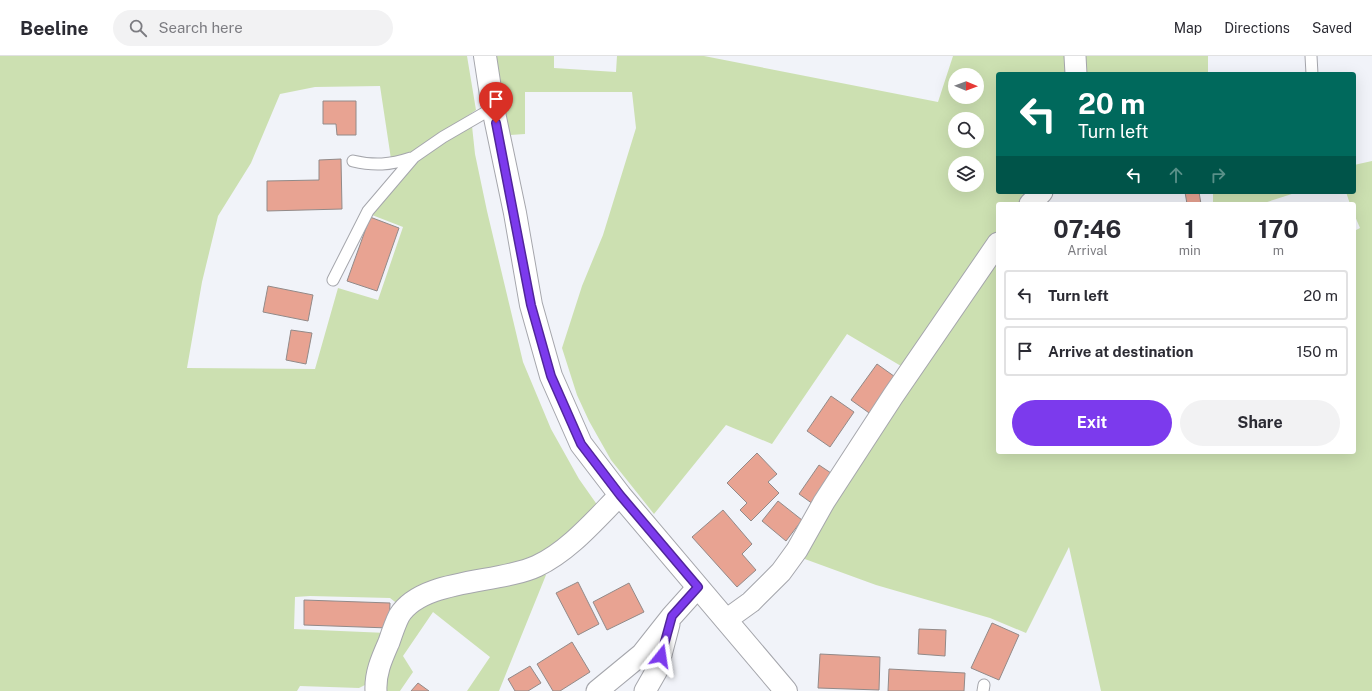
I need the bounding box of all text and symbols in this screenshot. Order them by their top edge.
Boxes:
search box [113,10,393,46]
text: Beeline [20,17,89,39]
icon: search [127,17,149,39]
text: Search here [159,19,243,36]
text: Map [1174,20,1202,36]
text: Directions [1224,20,1290,36]
text: Saved [1312,20,1352,36]
north arrow [948,68,984,104]
map controls [948,68,984,192]
pin [479,82,513,123]
text: 20 m [1078,87,1145,120]
icon: arrive [485,88,507,110]
icon: left [1012,88,1064,140]
button: search [948,112,984,148]
text: Turn left [1078,121,1148,142]
button: layers [948,156,984,192]
icon: left [1123,164,1145,186]
icon: ahead [1165,164,1187,186]
icon: right [1207,164,1229,186]
text: 07:46 [1053,215,1121,243]
text: 1 [1185,215,1195,243]
text: 170 [1258,215,1299,243]
text: Arrival [1067,243,1107,258]
text: min [1179,243,1201,258]
text: m [1273,243,1284,258]
icon: left [1014,284,1036,306]
text: Turn left [1048,287,1109,304]
text: 20 m [1303,287,1338,304]
icon: arrive [1014,340,1036,362]
text: Arrive at destination [1048,343,1193,360]
text: 150 m [1296,343,1338,360]
button: Exit [1012,400,1172,446]
button: Share [1180,400,1340,446]
position arrow [640,635,682,677]

